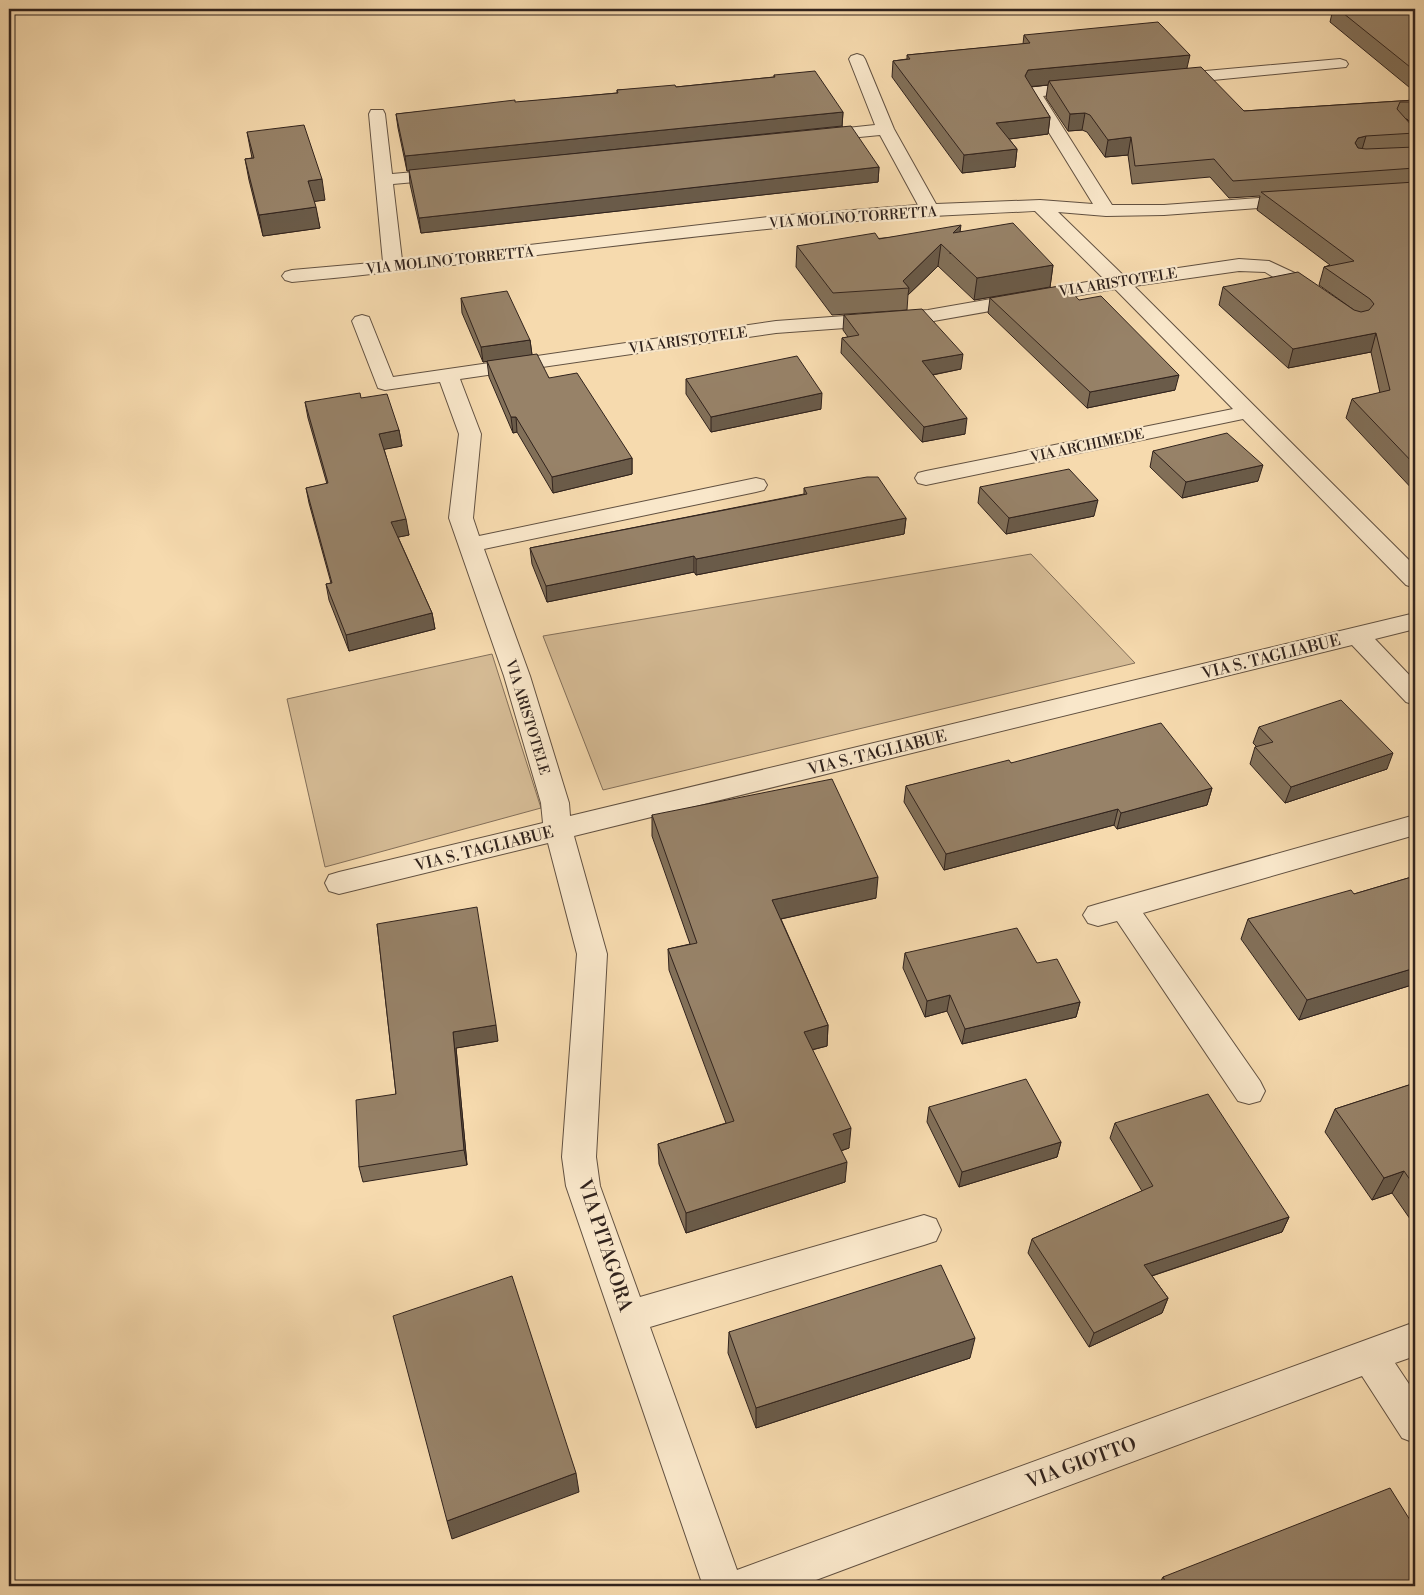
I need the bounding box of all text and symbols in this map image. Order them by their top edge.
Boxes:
street label: VIA MOLINO TORRETTA [767,203,938,233]
street label: VIA MOLINO TORRETTA [364,243,535,279]
street label: VIA ARISTOTELE [1057,265,1179,301]
street label: VIA ARISTOTELE [627,324,749,358]
street label: VIA ARCHIMEDE [1028,425,1146,467]
street label: VIA S. TAGLIABUE [1199,630,1343,684]
street label: VIA ARISTOTELE [501,657,553,777]
street label: VIA S. TAGLIABUE [805,726,949,780]
street label: VIA S. TAGLIABUE [412,822,556,876]
street label: VIA PITAGORA [572,1175,638,1315]
street label: VIA GIOTTO [1022,1432,1140,1494]

